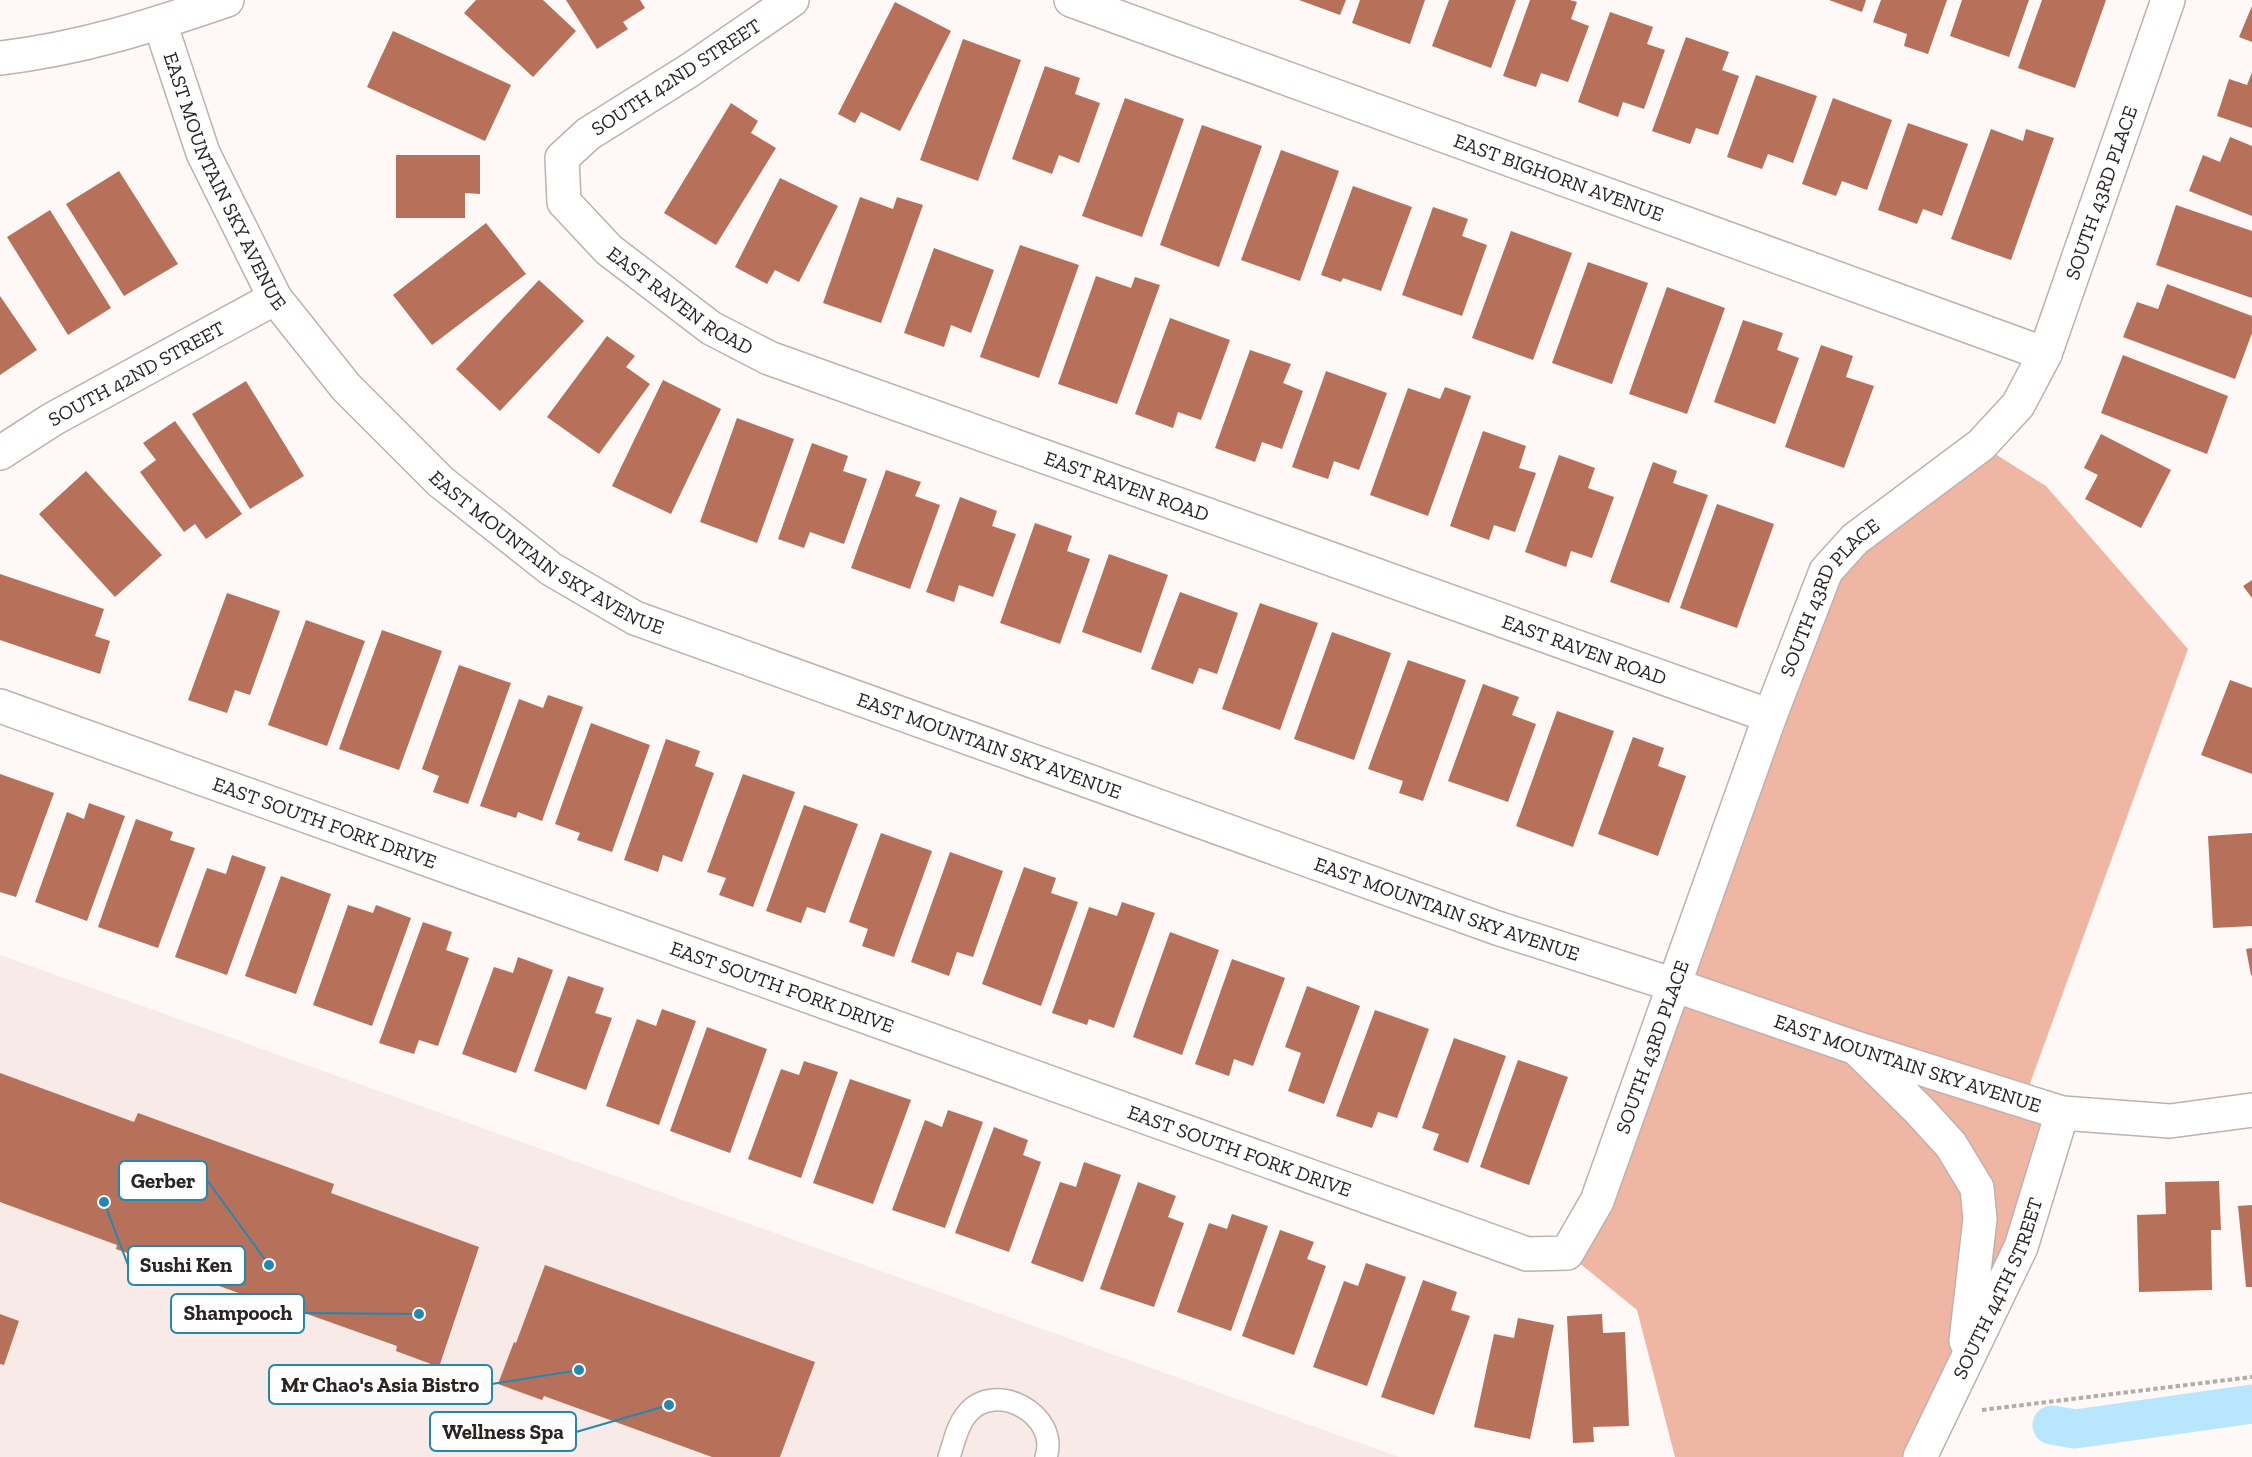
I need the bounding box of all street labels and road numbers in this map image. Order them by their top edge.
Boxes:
street label: SOUTH 42ND STREET [587,13,765,141]
street label: EAST MOUNTAIN SKY AVENUE [158,49,292,315]
street label: SOUTH 43RD PLACE [2060,103,2142,283]
street label: EAST BIGHORN AVENUE [1451,128,1667,226]
street label: EAST RAVEN ROAD [603,241,757,360]
street label: SOUTH 42ND STREET [44,316,229,431]
street label: EAST RAVEN ROAD [1041,446,1212,526]
street label: EAST MOUNTAIN SKY AVENUE [424,465,667,639]
street label: SOUTH 43RD PLACE [1774,513,1884,680]
street label: EAST RAVEN ROAD [1499,609,1670,690]
street label: EAST MOUNTAIN SKY AVENUE [854,687,1125,804]
street label: EAST SOUTH FORK DRIVE [210,771,440,874]
street label: EAST MOUNTAIN SKY AVENUE [1311,851,1583,966]
street label: EAST SOUTH FORK DRIVE [667,936,897,1038]
street label: SOUTH 43RD PLACE [1610,957,1694,1137]
street label: EAST MOUNTAIN SKY AVENUE [1771,1009,2044,1118]
street label: EAST SOUTH FORK DRIVE [1125,1100,1355,1202]
street label: SOUTH 44TH STREET [1947,1195,2047,1383]

